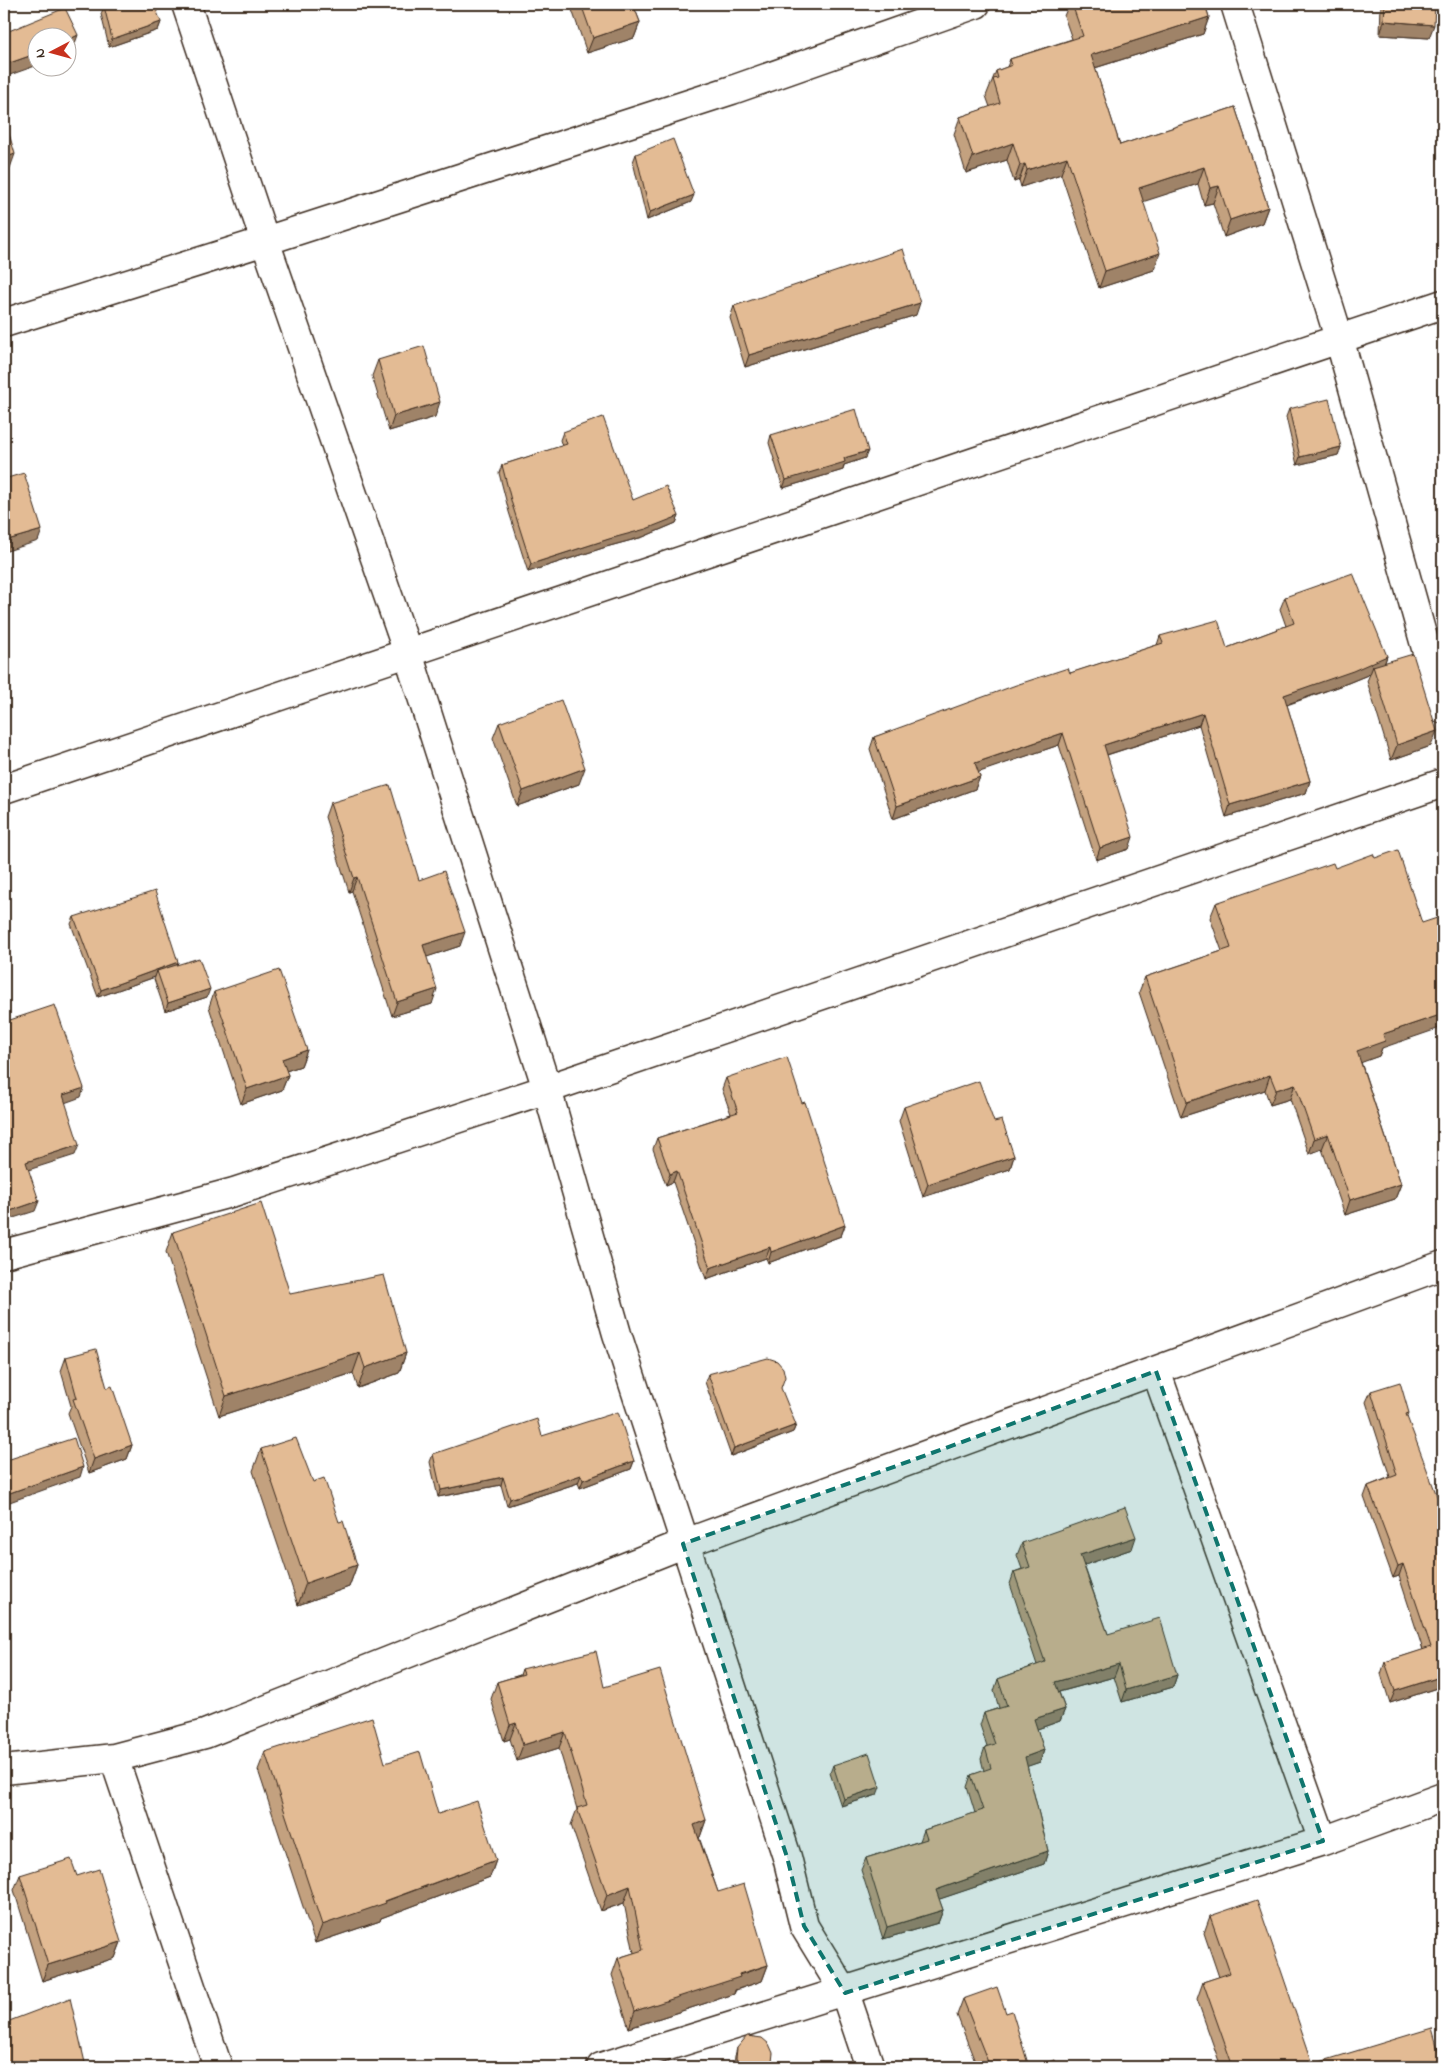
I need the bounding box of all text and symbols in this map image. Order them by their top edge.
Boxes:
north arrow [28,28,78,78]
text: N [30,47,51,59]

